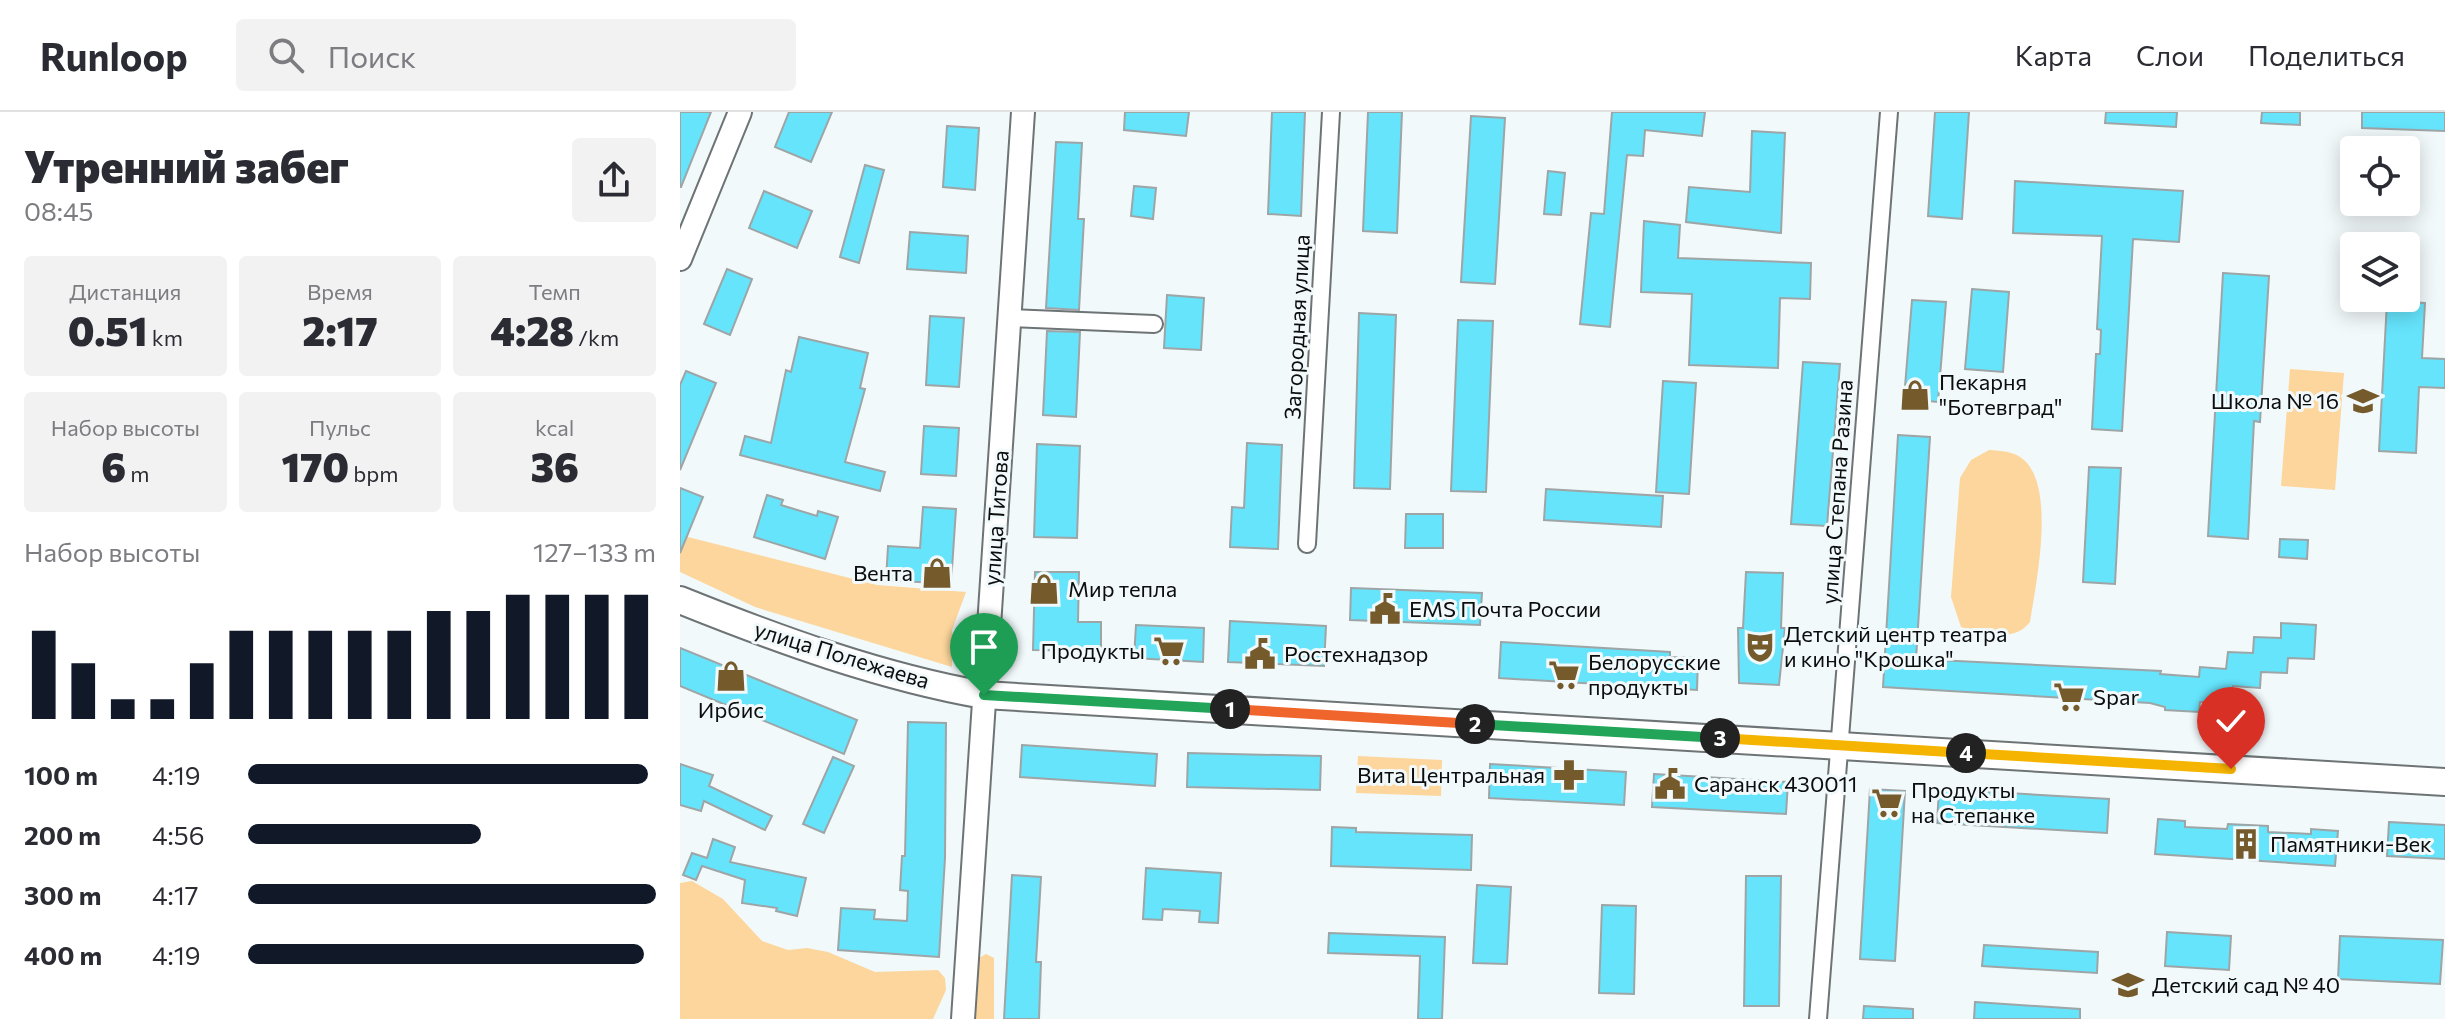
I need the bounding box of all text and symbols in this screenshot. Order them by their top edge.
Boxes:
search box [236,19,796,91]
text: Runloop [40,32,188,79]
icon: search [264,33,308,77]
text: Поиск [328,37,416,74]
text: Карта [2015,38,2092,72]
text: Слои [2136,38,2204,72]
text: Поделиться [2248,38,2405,72]
map controls [2340,136,2420,312]
button: locate [2340,136,2420,216]
text: Утренний забег [24,138,349,192]
button: share [572,138,656,222]
text: 08:45 [24,195,93,226]
button: layers [2340,232,2420,312]
street label: Загородная улица [1278,234,1315,420]
text: Дистанция [69,278,181,305]
text: Время [307,278,373,305]
text: Темп [529,278,581,305]
text: 0.51 [68,305,148,354]
text: 2:17 [302,305,378,354]
text: 4:28 [490,305,574,354]
text: km [148,324,183,351]
text: /km [574,324,619,351]
place label: Пекарня "Ботевград" [1939,368,2062,420]
shop icon: Пекарня "Ботевград" [1898,378,1932,412]
street label: улица Степана Разина [1815,379,1858,605]
school or university icon: Школа № 16 [2346,384,2380,418]
place label: Школа № 16 [2211,387,2339,414]
text: Набор высоты [51,414,200,441]
text: Пульс [309,414,371,441]
text: kcal [535,414,574,441]
text: 6 [101,441,126,490]
text: 170 [281,441,349,490]
text: 36 [530,441,579,490]
street label: улица Титова [977,449,1014,587]
text: m [126,460,149,487]
text: bpm [349,460,399,487]
text: Набор высоты [24,536,200,567]
text: 127–133 m [533,536,656,567]
shop icon: Вента [920,556,954,590]
place label: Вента [853,559,913,586]
shop icon: Мир тепла [1027,572,1061,606]
place label: Мир тепла [1068,575,1177,602]
public building icon: EMS Почта России [1368,592,1402,626]
place label: EMS Почта России [1409,595,1601,622]
pin [950,613,1018,695]
street label: улица Полежаева [751,615,933,694]
place label: Детский центр театра и кино "Крошка" [1784,620,2007,672]
icon: arrive [962,625,1006,669]
theatre icon: Детский центр театра и кино "Крошка" [1743,630,1777,664]
supermarket icon: Продукты [1152,634,1186,668]
place label: Продукты [1041,637,1145,664]
public building icon: Ростехнадзор [1243,637,1277,671]
place label: Ростехнадзор [1284,640,1428,667]
place label: Белорусские продукты [1588,648,1721,700]
supermarket icon: Белорусские продукты [1547,658,1581,692]
shop icon: Ирбис [714,659,748,693]
supermarket icon: Spar [2052,680,2086,714]
place label: Spar [2093,683,2139,710]
pin [2197,687,2265,769]
pin: 1 [1210,689,1250,729]
text: 1 [1225,695,1235,722]
place label: Ирбис [698,696,764,723]
icon: check [2209,699,2253,743]
pin: 2 [1455,704,1495,744]
text: 2 [1469,710,1481,737]
pin: 3 [1700,718,1740,758]
text: 3 [1714,724,1726,751]
pin: 4 [1946,733,1986,773]
text: 4 [1959,739,1973,766]
pharmacy icon: Вита Центральная [1552,758,1586,792]
text: 100 m [24,759,98,790]
text: 4:19 [152,759,201,790]
place label: Вита Центральная [1357,761,1545,788]
public building icon: Саранск 430011 [1653,767,1687,801]
place label: Саранск 430011 [1694,770,1857,797]
place label: Продукты на Степанке [1911,776,2035,828]
supermarket icon: Продукты на Степанке [1870,786,1904,820]
text: 200 m [24,819,101,850]
text: 4:56 [152,819,204,850]
building icon: Памятники-Век [2229,827,2263,861]
place label: Памятники-Век [2270,830,2432,857]
text: 300 m [24,879,101,910]
text: 4:17 [152,879,199,910]
text: 400 m [24,939,102,970]
text: 4:19 [152,939,201,970]
school or university icon: Детский сад № 40 [2111,968,2145,1002]
place label: Детский сад № 40 [2152,971,2340,998]

